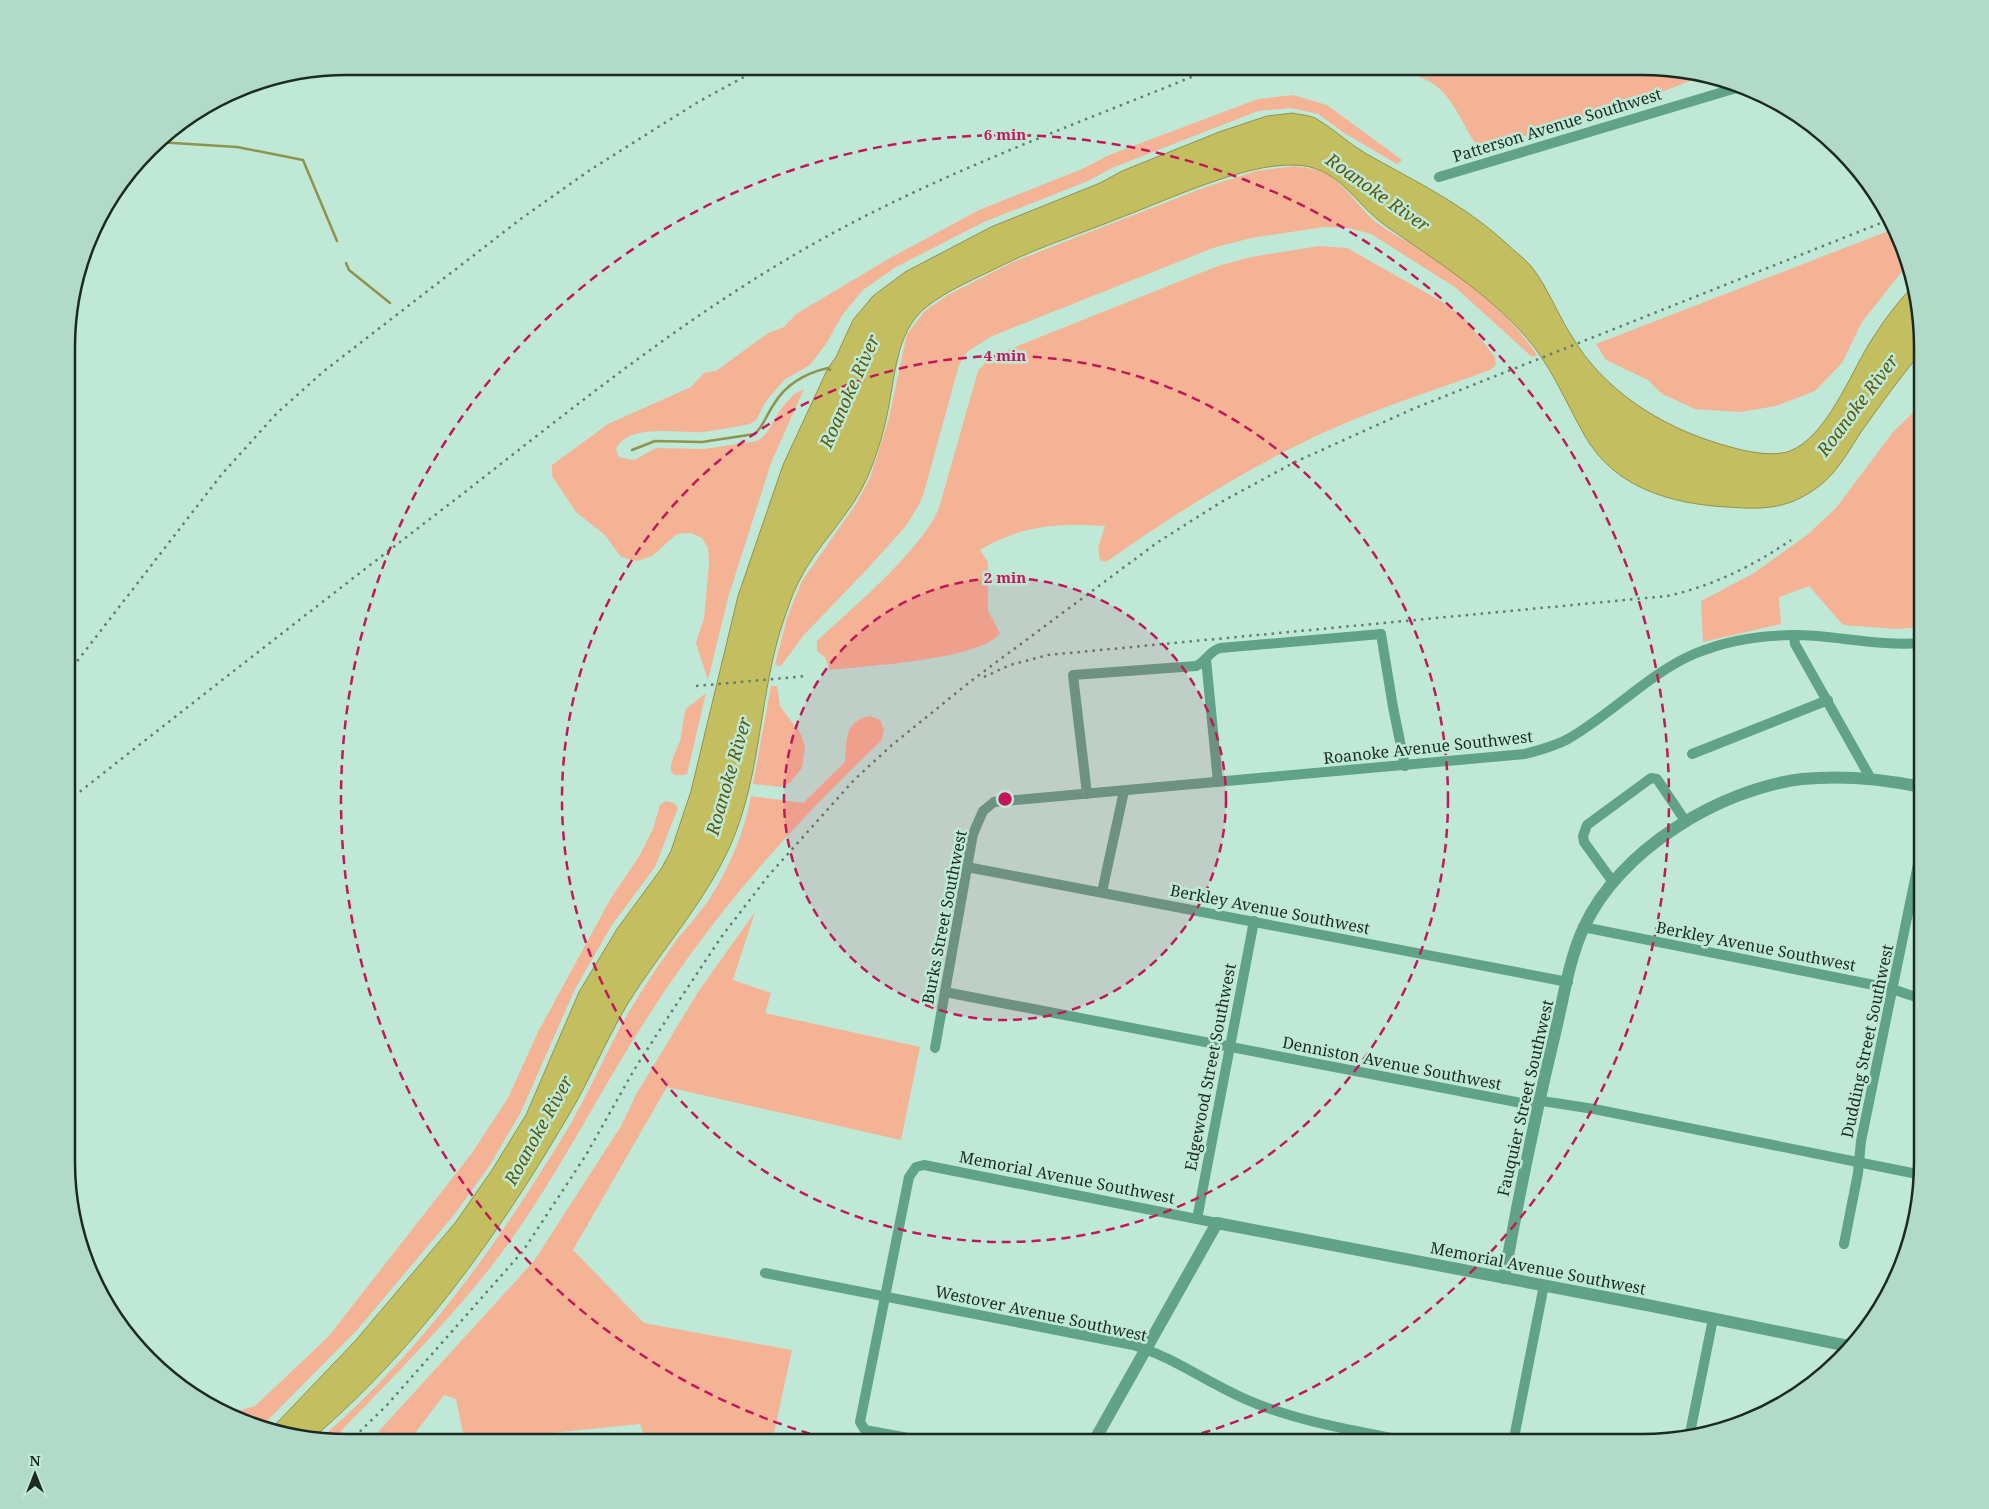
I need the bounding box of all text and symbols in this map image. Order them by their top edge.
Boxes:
street label: Patterson Avenue Southwest [1450,83,1665,167]
text: 6 min [984,124,1026,144]
water label: Roanoke River [1320,147,1435,237]
water label: Roanoke River [813,330,885,452]
text: 4 min [984,345,1026,365]
water label: Roanoke River [1810,349,1904,462]
text: 2 min [984,567,1026,587]
water label: Roanoke River [699,714,756,839]
street label: Roanoke Avenue Southwest [1322,725,1534,769]
centre of rings [996,790,1014,808]
street label: Burks Street Southwest [916,828,972,1006]
street label: Berkley Avenue Southwest [1168,879,1372,939]
street label: Berkley Avenue Southwest [1654,916,1858,976]
street label: Dudding Street Southwest [1836,942,1898,1140]
street label: Edgewood Street Southwest [1179,961,1241,1173]
street label: Fauquier Street Southwest [1492,997,1558,1198]
street label: Denniston Avenue Southwest [1280,1031,1504,1095]
water label: Roanoke River [498,1070,578,1190]
street label: Memorial Avenue Southwest [957,1145,1177,1209]
street label: Memorial Avenue Southwest [1428,1236,1648,1300]
street label: Westover Avenue Southwest [933,1280,1149,1346]
north arrow [10,1449,60,1499]
text: N [29,1451,41,1470]

